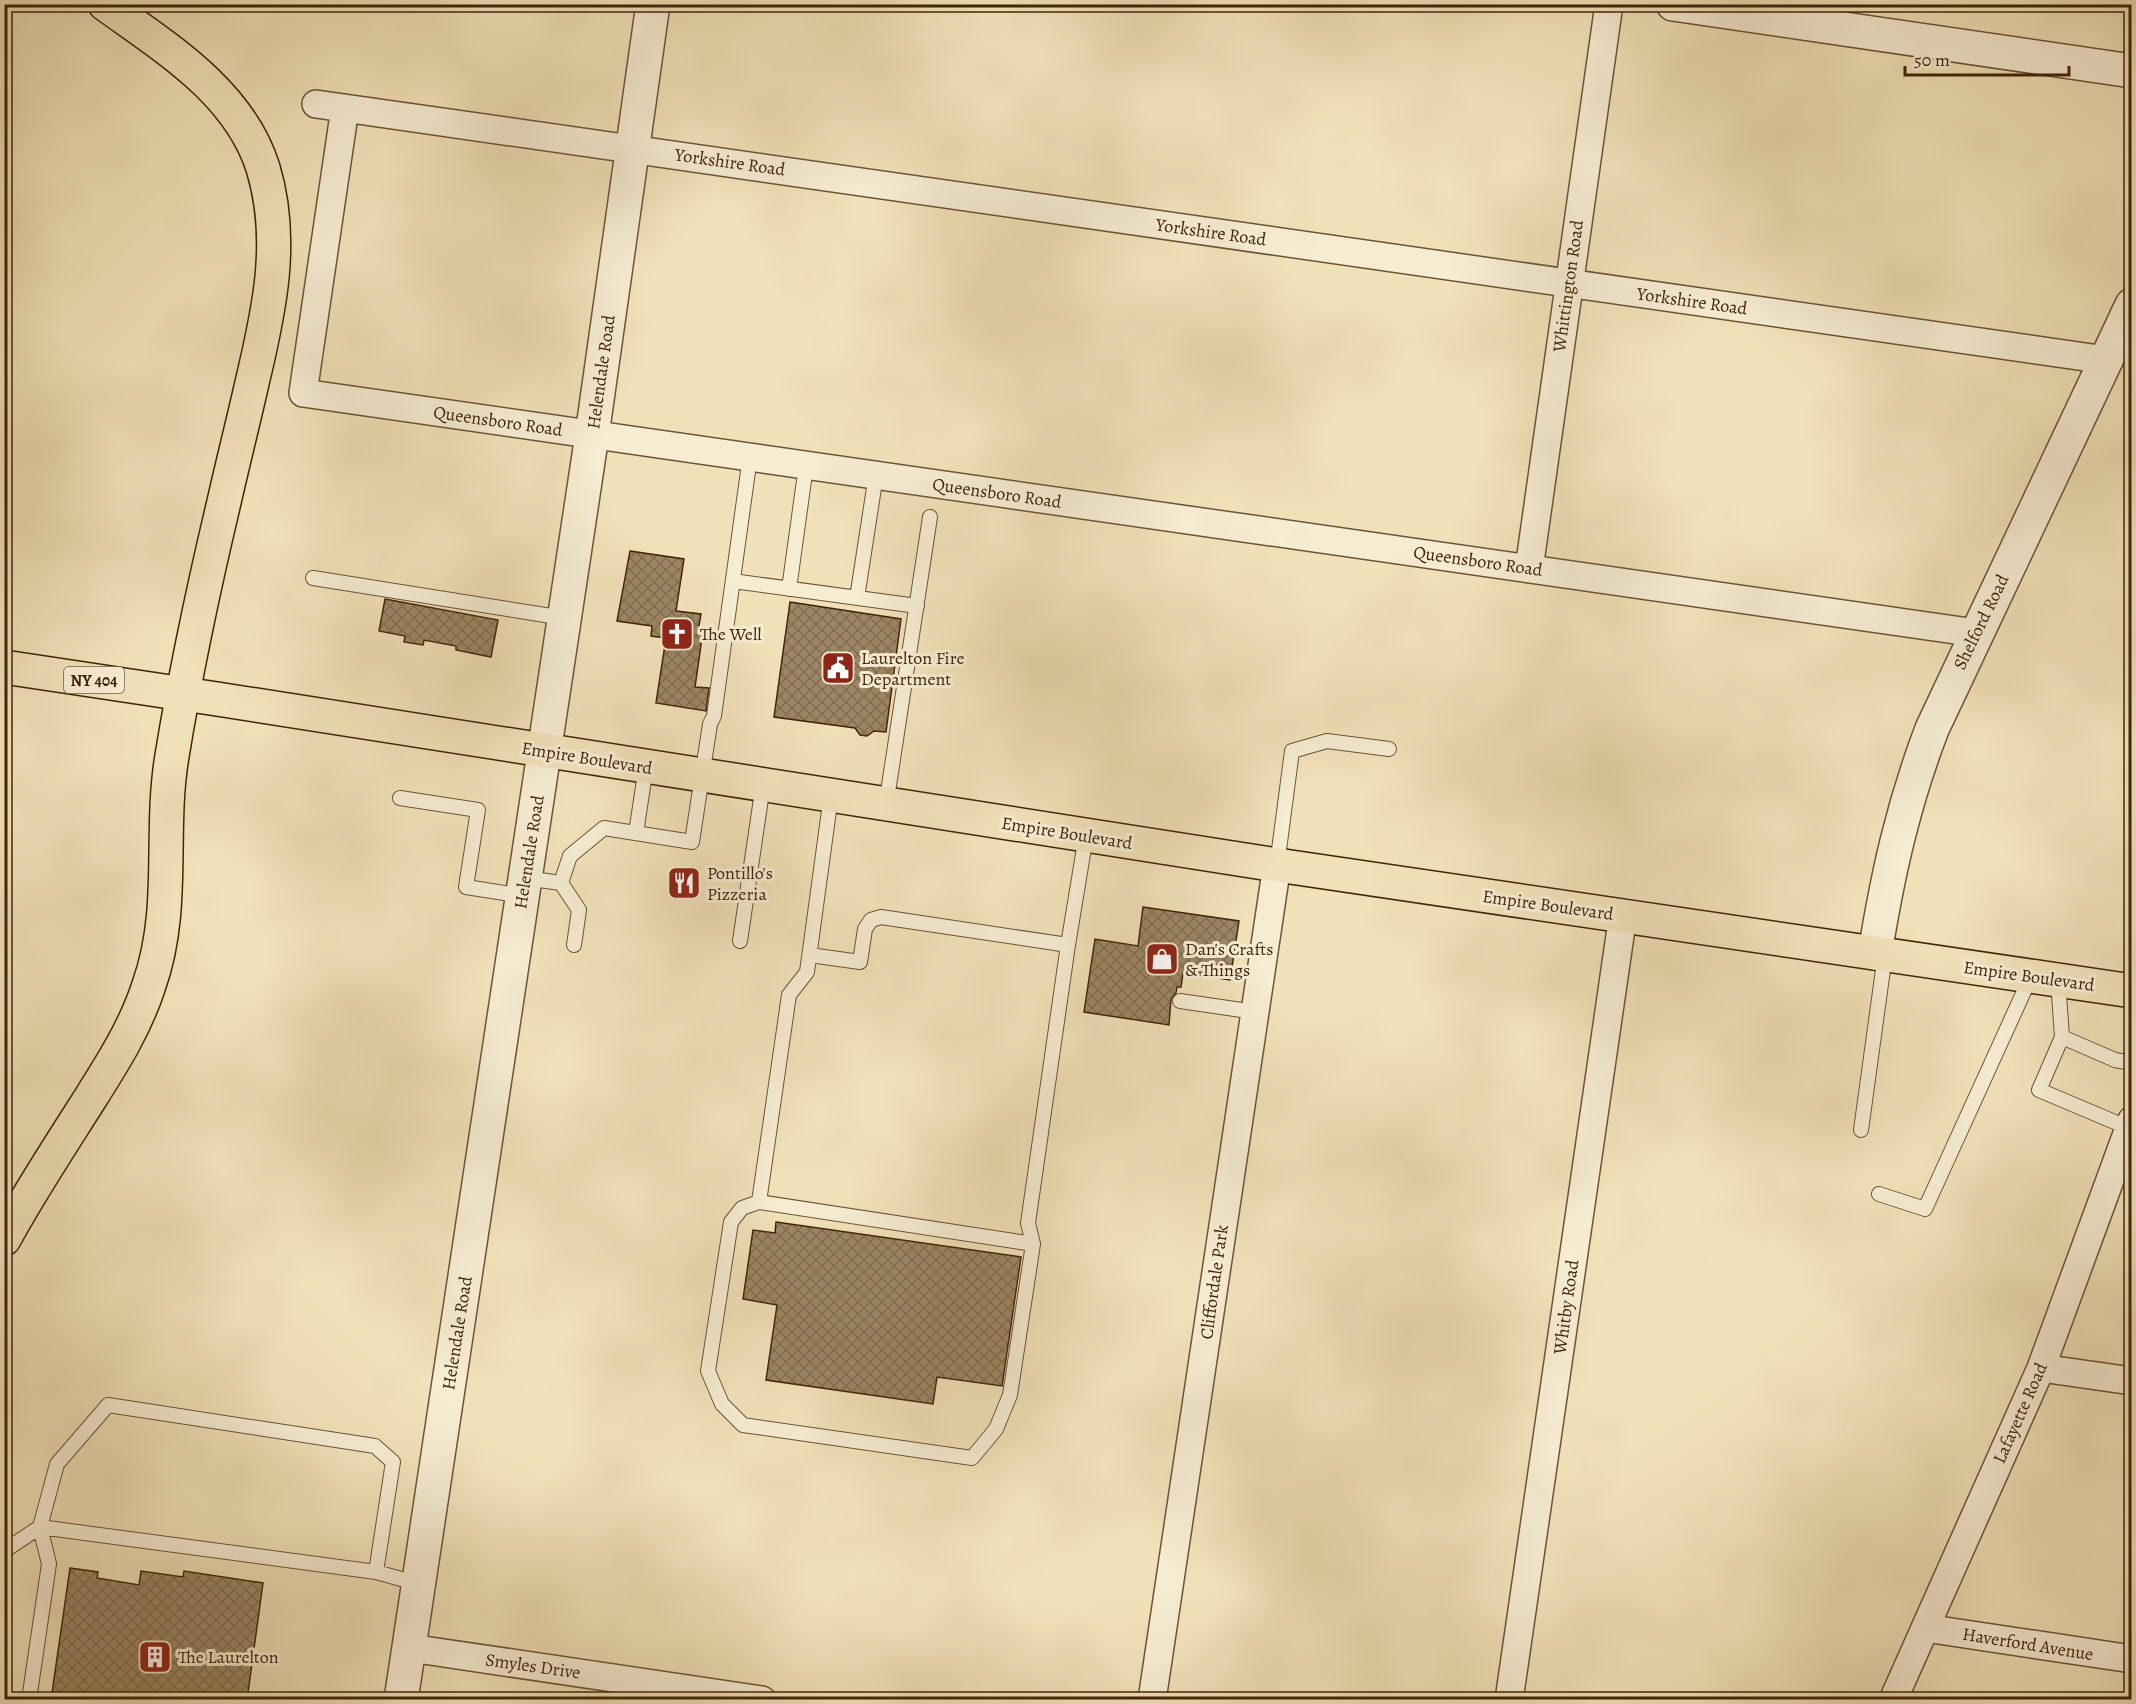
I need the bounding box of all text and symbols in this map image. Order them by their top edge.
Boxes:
scale bar [1905,39,2068,77]
text: 50 m [1914,48,1950,72]
street label: Yorkshire Road [672,142,787,182]
street label: Yorkshire Road [1153,212,1268,252]
street label: Whittington Road [1547,218,1589,354]
street label: Yorkshire Road [1634,281,1749,321]
street label: Helendale Road [581,313,621,431]
street label: Queensboro Road [432,400,565,442]
street label: Queensboro Road [931,472,1064,514]
street label: Queensboro Road [1412,540,1545,582]
street label: Shelford Road [1948,570,2015,674]
church icon: The Well [659,616,695,652]
place label: The Well [700,622,762,646]
place label: Laurelton Fire Department [861,646,964,691]
public building icon: Laurelton Fire Department [820,650,856,686]
road number: NY 404 [64,667,124,693]
street label: Empire Boulevard [520,736,654,780]
street label: Helendale Road [508,793,550,911]
street label: Empire Boulevard [1000,811,1134,855]
place label: Pontillo's Pizzeria [707,861,773,906]
restaurant icon: Pontillo's Pizzeria [666,865,702,901]
street label: Empire Boulevard [1481,884,1615,926]
place label: Dan's Crafts & Things [1185,937,1273,982]
shop icon: Dan's Crafts & Things [1144,941,1180,977]
street label: Empire Boulevard [1962,955,2096,997]
street label: Cliffordale Park [1194,1223,1234,1341]
street label: Whitby Road [1547,1258,1585,1357]
street label: Helendale Road [436,1274,478,1392]
street label: Lafayette Road [1987,1358,2053,1467]
street label: Haverford Avenue [1961,1622,2095,1666]
building icon: The Laurelton [137,1639,173,1675]
place label: The Laurelton [178,1645,279,1669]
street label: Smyles Drive [484,1647,582,1685]

